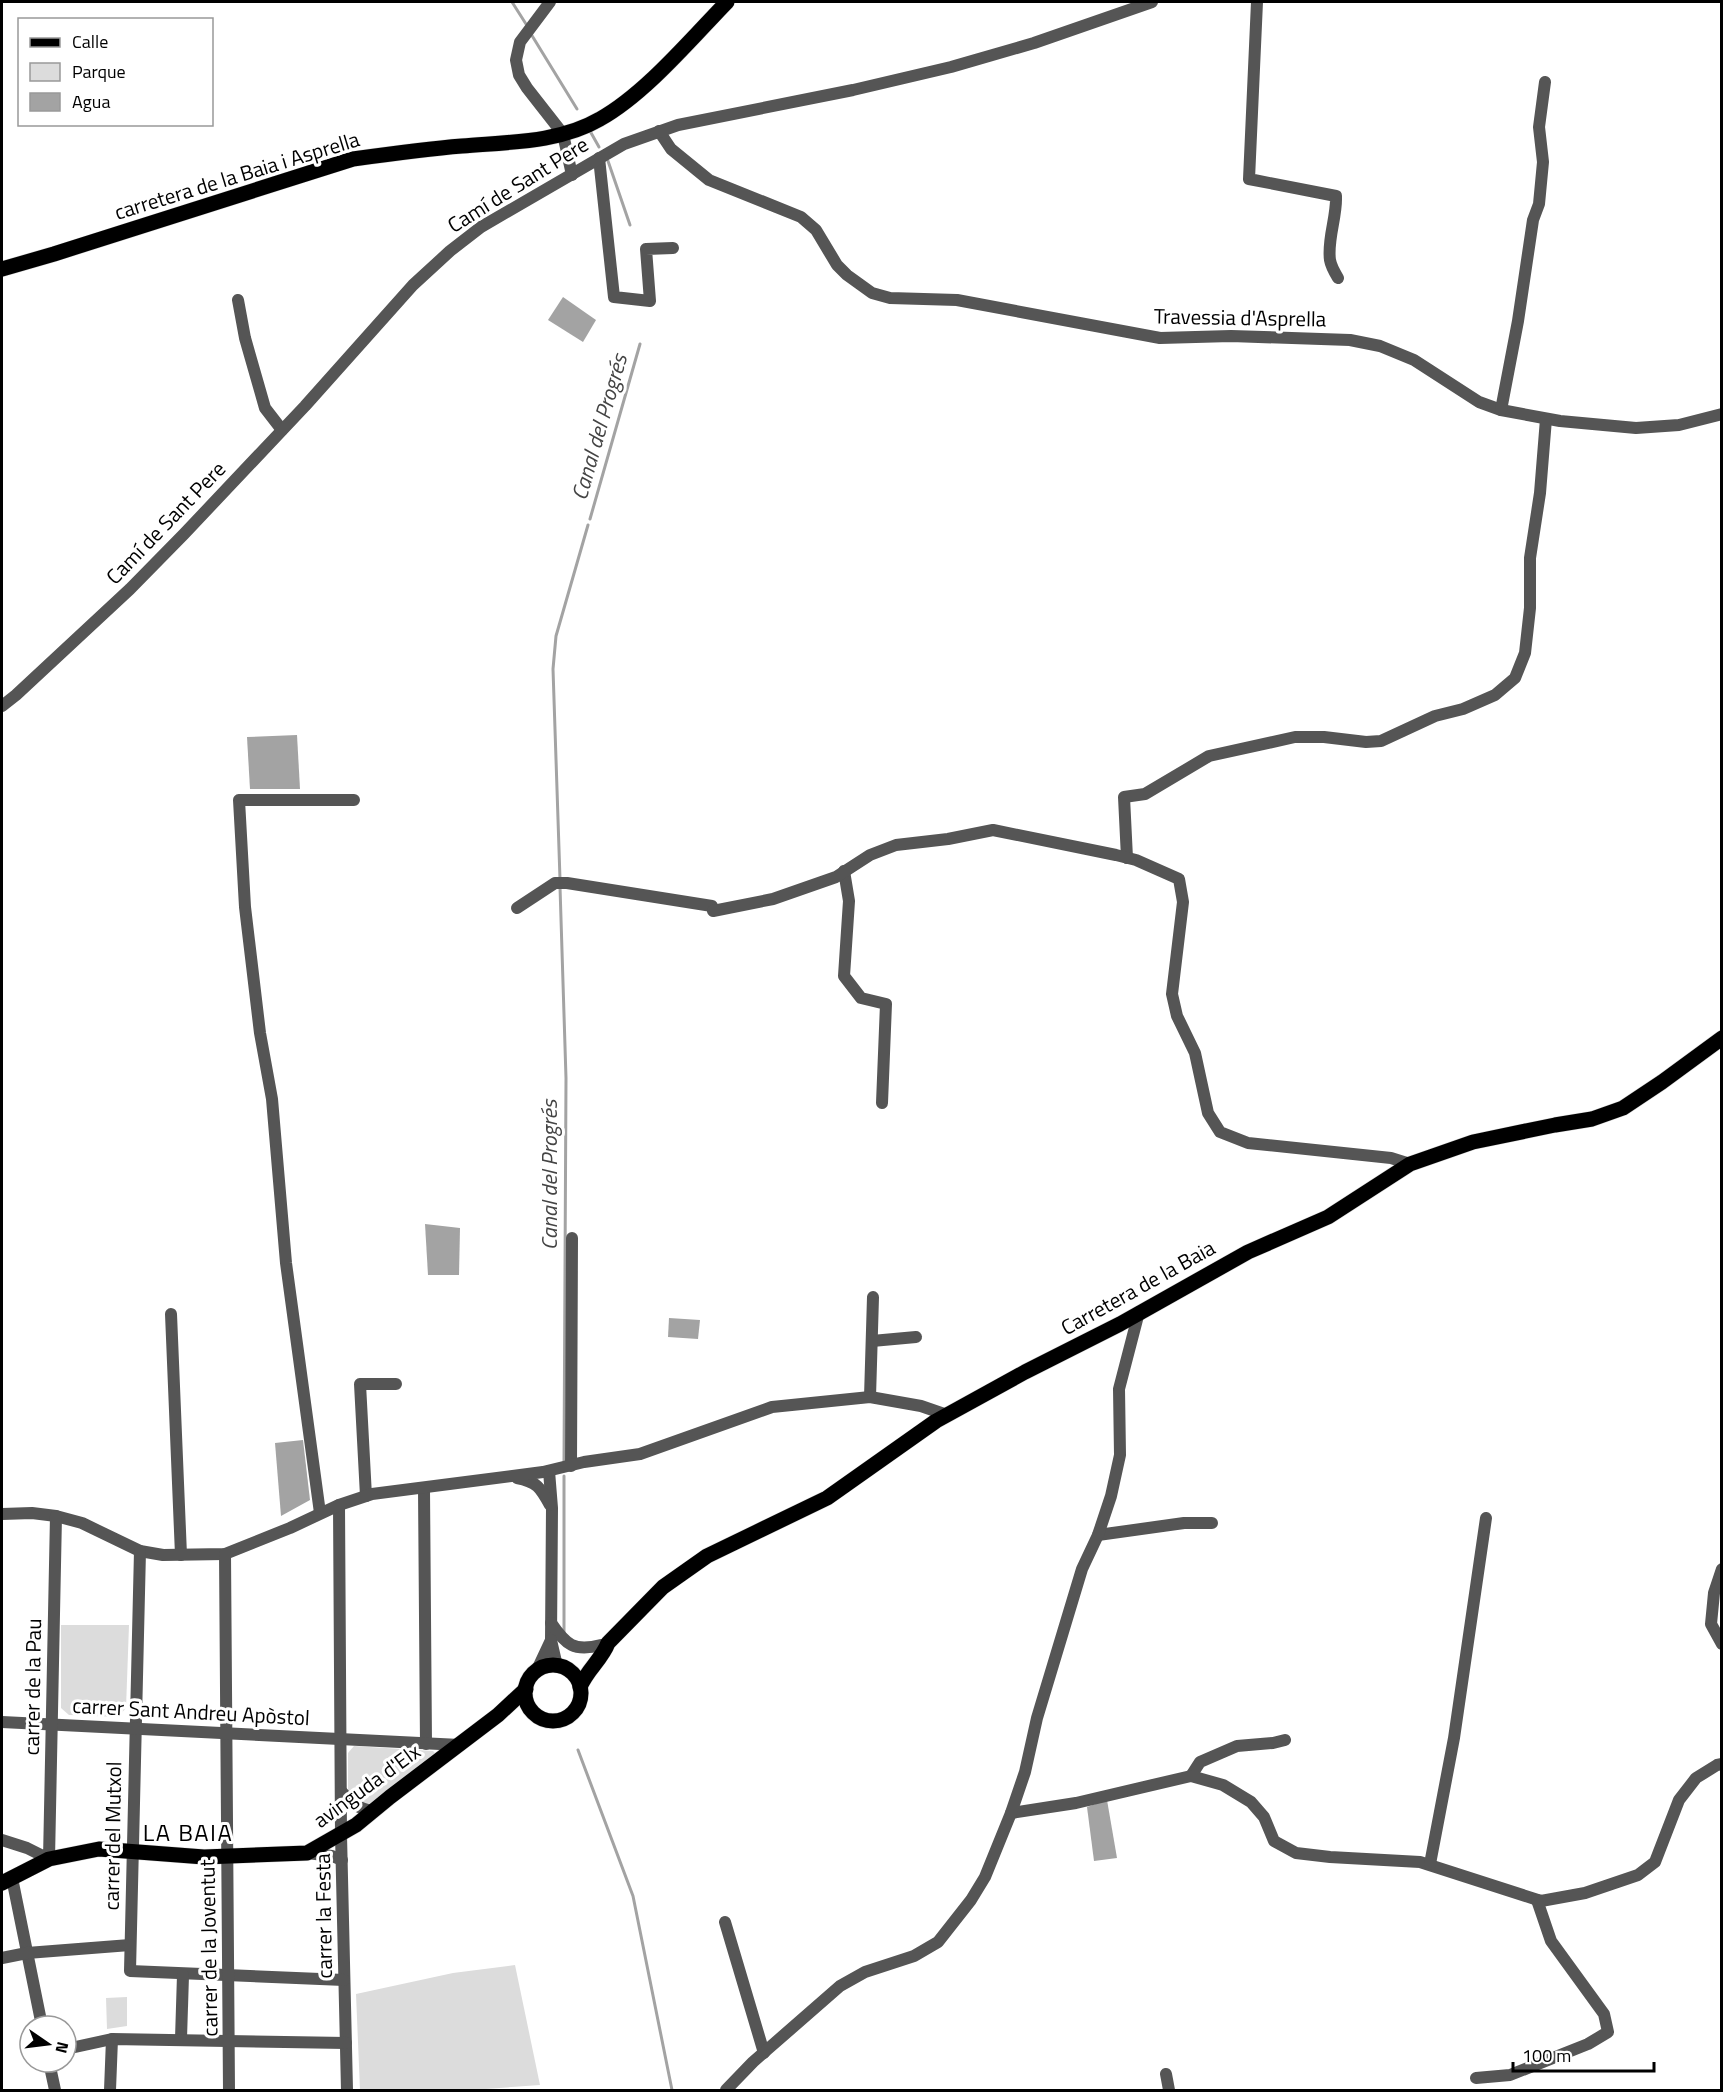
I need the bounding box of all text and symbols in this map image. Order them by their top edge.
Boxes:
legend [18,18,213,126]
text: Calle [72,28,108,55]
text: Parque [72,58,126,85]
text: Agua [72,88,110,115]
street label: carretera de la Baia i Asprella [110,122,364,228]
street label: Camí de Sant Pere [441,128,594,240]
street label: Travessia d'Asprella [1153,299,1327,335]
water label: Canal del Progrés [562,349,636,504]
street label: Camí de Sant Pere [98,453,233,591]
water label: Canal del Progrés [532,1098,566,1250]
street label: Carretera de la Baia [1054,1231,1221,1343]
street label: carrer de la Pau [15,1618,49,1756]
street label: carrer Sant Andreu Apòstol [72,1689,311,1733]
street label: avinguda d'Elx [306,1735,427,1835]
street label: carrer del Mutxol [95,1761,129,1911]
district label: LA BAIA [143,1814,233,1850]
street label: carrer la Festa [306,1853,340,1979]
street label: carrer de la Joventut [190,1858,226,2037]
north arrow [18,2014,78,2074]
scale bar [1513,2035,1654,2073]
text: N [50,2039,76,2056]
text: 100 m [1522,2042,1571,2069]

